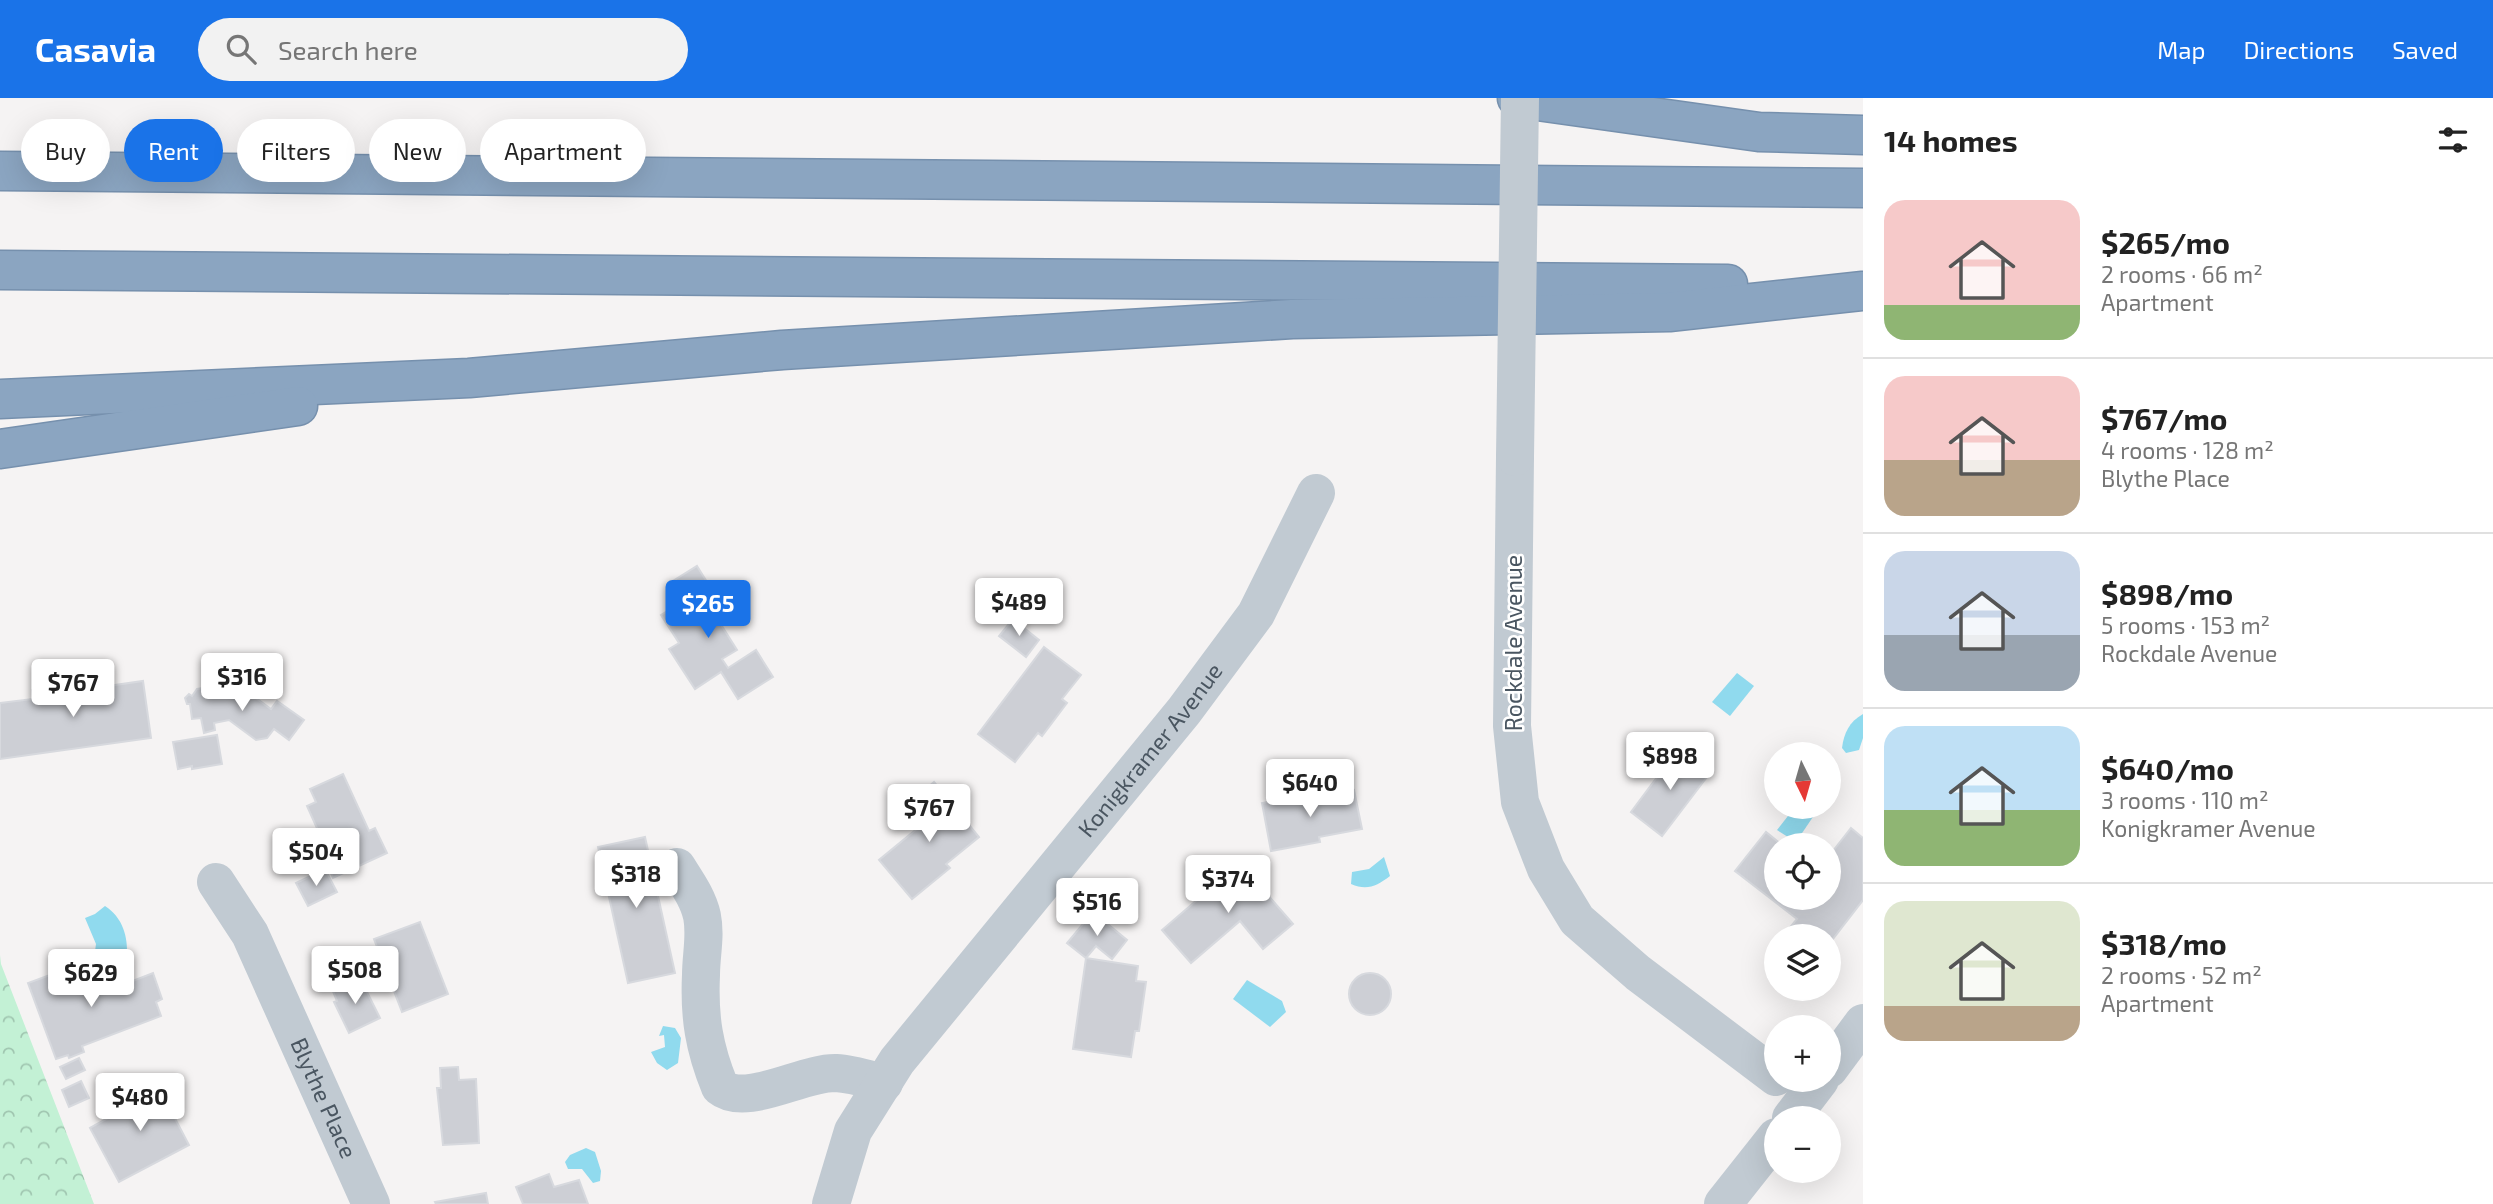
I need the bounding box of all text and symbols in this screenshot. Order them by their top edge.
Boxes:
search box [198,18,688,81]
text: Casavia [35,29,156,69]
icon: search [222,30,260,68]
text: Search here [278,34,418,65]
text: Map [2157,35,2205,64]
text: Directions [2243,35,2354,64]
text: Saved [2392,35,2458,64]
chip: Buy [21,119,110,182]
chip: Rent [124,119,223,182]
chip: Filters [237,119,355,182]
chip: New [369,119,466,182]
chip: Apartment [480,119,646,182]
icon: filters [2434,121,2472,159]
text: 14 homes [1884,122,2018,158]
text: $265/mo [2101,224,2230,260]
icon: home [1940,228,2024,312]
text: 2 rooms · 66 m² [2101,260,2263,288]
text: Apartment [2101,288,2214,316]
text: $767/mo [2101,400,2228,436]
icon: home [1940,404,2024,488]
text: 4 rooms · 128 m² [2101,436,2274,464]
text: Blythe Place [2101,464,2230,492]
street label: Rockdale Avenue [1499,555,1527,731]
text: $898/mo [2101,575,2233,611]
pin: $489 [978,578,1060,638]
icon: home [1940,579,2024,663]
pin: $265 [667,580,749,640]
text: $489 [991,587,1047,615]
text: $265 [682,589,734,617]
text: 5 rooms · 153 m² [2101,611,2270,639]
text: Rockdale Avenue [2101,639,2277,667]
pin: $316 [201,654,283,713]
street label: Konigkramer Avenue [1072,657,1228,842]
pin: $767 [32,660,114,719]
text: $316 [217,662,267,690]
text: $767 [47,668,99,696]
pin: $898 [1629,732,1711,792]
text: $898 [1642,741,1698,769]
north arrow [1764,742,1841,819]
map controls [1764,742,1841,1183]
text: $640/mo [2101,750,2234,786]
icon: home [1940,754,2024,838]
pin: $640 [1269,760,1351,819]
text: $640 [1282,768,1338,796]
pin: $767 [888,784,970,844]
text: 3 rooms · 110 m² [2101,786,2268,814]
text: $767 [903,793,955,821]
text: Konigkramer Avenue [2101,814,2316,842]
pin: $504 [275,828,357,888]
button: locate [1764,833,1841,910]
text: $504 [288,837,344,865]
pin: $318 [595,850,677,910]
pin: $374 [1187,856,1269,915]
text: $318 [611,859,661,887]
text: $374 [1201,864,1255,892]
pin: $516 [1056,878,1138,938]
text: $516 [1072,887,1122,915]
button: layers [1764,924,1841,1001]
text: $318/mo [2101,925,2227,961]
icon: home [1940,929,2024,1013]
pin: $508 [314,946,396,1006]
pin: $629 [50,950,132,1009]
text: $508 [328,955,382,983]
text: $629 [64,958,118,986]
text: 2 rooms · 52 m² [2101,961,2262,989]
text: Apartment [2101,989,2214,1017]
button: + [1764,1015,1841,1092]
street label: Blythe Place [285,1033,364,1162]
pin: $480 [99,1074,181,1133]
text: $480 [112,1082,168,1110]
button: − [1764,1106,1841,1183]

